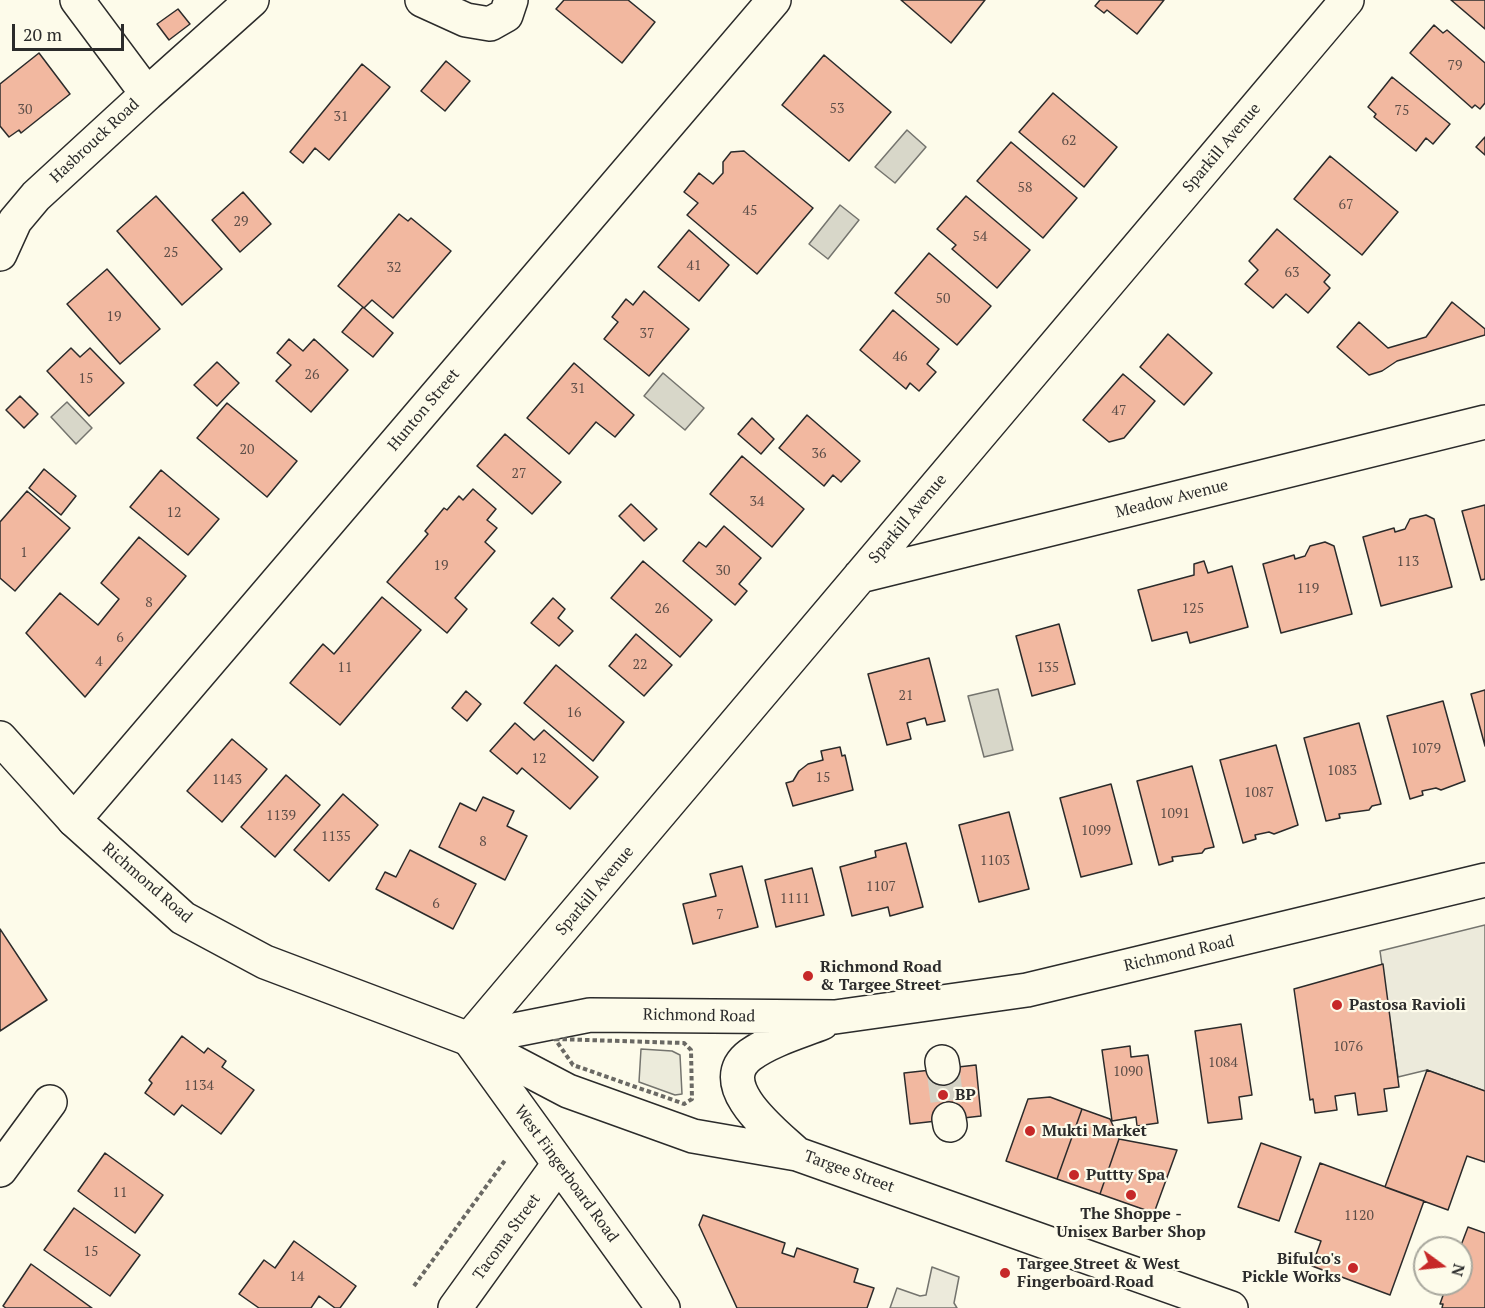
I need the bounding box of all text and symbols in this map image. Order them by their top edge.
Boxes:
scale bar [15,12,128,50]
text: 20 m [23,22,62,46]
house number: 79 [1448,58,1462,74]
street label: Hasbrouck Road [46,95,144,187]
street label: Sparkill Avenue [1179,99,1265,197]
house number: 53 [830,101,844,117]
house number: 30 [18,102,32,118]
house number: 75 [1395,103,1409,119]
house number: 31 [334,109,348,125]
house number: 62 [1062,133,1076,149]
house number: 58 [1018,180,1032,196]
house number: 67 [1339,197,1353,213]
house number: 45 [743,203,757,219]
house number: 29 [234,214,248,230]
house number: 54 [973,229,987,245]
house number: 25 [164,245,178,261]
house number: 41 [687,258,701,274]
house number: 32 [387,260,401,276]
house number: 63 [1285,265,1299,281]
house number: 50 [936,291,950,307]
house number: 19 [107,309,121,325]
house number: 37 [640,326,654,342]
house number: 46 [893,349,907,365]
street label: Hunton Street [384,365,464,455]
house number: 26 [305,367,319,383]
house number: 15 [79,371,93,387]
house number: 31 [571,381,585,397]
house number: 47 [1112,403,1126,419]
house number: 20 [240,442,254,458]
house number: 36 [812,446,826,462]
house number: 27 [512,466,526,482]
street label: Sparkill Avenue [865,470,951,568]
street label: Meadow Avenue [1114,476,1230,522]
house number: 34 [750,494,764,510]
house number: 12 [167,505,181,521]
house number: 1 [20,545,28,561]
house number: 113 [1397,554,1419,570]
house number: 19 [434,558,448,574]
house number: 30 [716,563,730,579]
house number: 119 [1297,581,1319,597]
house number: 8 [145,595,153,611]
house number: 26 [655,601,669,617]
house number: 125 [1182,601,1204,617]
house number: 6 [116,630,124,646]
house number: 4 [95,654,103,670]
house number: 22 [633,657,647,673]
house number: 11 [338,660,352,676]
house number: 135 [1037,660,1059,676]
house number: 21 [899,688,913,704]
house number: 16 [567,705,581,721]
house number: 1079 [1411,741,1441,757]
house number: 12 [532,751,546,767]
house number: 1083 [1327,763,1357,779]
house number: 15 [816,770,830,786]
house number: 1143 [212,772,242,788]
house number: 1087 [1244,785,1274,801]
house number: 1091 [1160,806,1190,822]
house number: 1139 [266,808,296,824]
house number: 1099 [1081,823,1111,839]
house number: 1135 [321,829,351,845]
house number: 8 [479,834,487,850]
street label: Richmond Road [98,839,196,927]
street label: Sparkill Avenue [552,842,638,940]
house number: 1103 [980,853,1010,869]
house number: 1107 [866,879,896,895]
house number: 1111 [780,891,810,907]
house number: 6 [432,896,440,912]
house number: 7 [716,907,724,923]
street label: Richmond Road [1122,932,1236,976]
place label: Richmond Road & Targee Street [820,957,942,995]
marker: Richmond Road & Targee Street [801,969,815,983]
place label: Pastosa Ravioli [1349,995,1466,1015]
marker: Pastosa Ravioli [1330,998,1344,1012]
street label: Richmond Road [643,1005,755,1027]
house number: 1076 [1333,1039,1363,1055]
house number: 1084 [1208,1055,1238,1071]
house number: 1090 [1113,1064,1143,1080]
house number: 1134 [184,1078,214,1094]
place label: BP [955,1085,976,1105]
marker: BP [936,1088,950,1102]
street label: West Fingerboard Road [510,1102,622,1246]
place label: Mukti Market [1042,1121,1147,1141]
marker: Mukti Market [1023,1124,1037,1138]
street label: Targee Street [801,1147,897,1197]
place label: Puttty Spa [1086,1165,1165,1185]
marker: Puttty Spa [1067,1168,1081,1182]
house number: 11 [113,1185,127,1201]
marker: The Shoppe - Unisex Barber Shop [1124,1188,1138,1202]
street label: Tacoma Street [469,1190,545,1284]
place label: The Shoppe - Unisex Barber Shop [1056,1204,1206,1242]
house number: 1120 [1344,1208,1374,1224]
north arrow [1413,1236,1473,1296]
house number: 15 [84,1244,98,1260]
place label: Bifulco's Pickle Works [1242,1249,1341,1287]
place label: Targee Street & West Fingerboard Road [1017,1254,1180,1292]
marker: Bifulco's Pickle Works [1346,1261,1360,1275]
text: N [1446,1261,1471,1279]
marker: Targee Street & West Fingerboard Road [998,1266,1012,1280]
house number: 14 [290,1269,304,1285]

